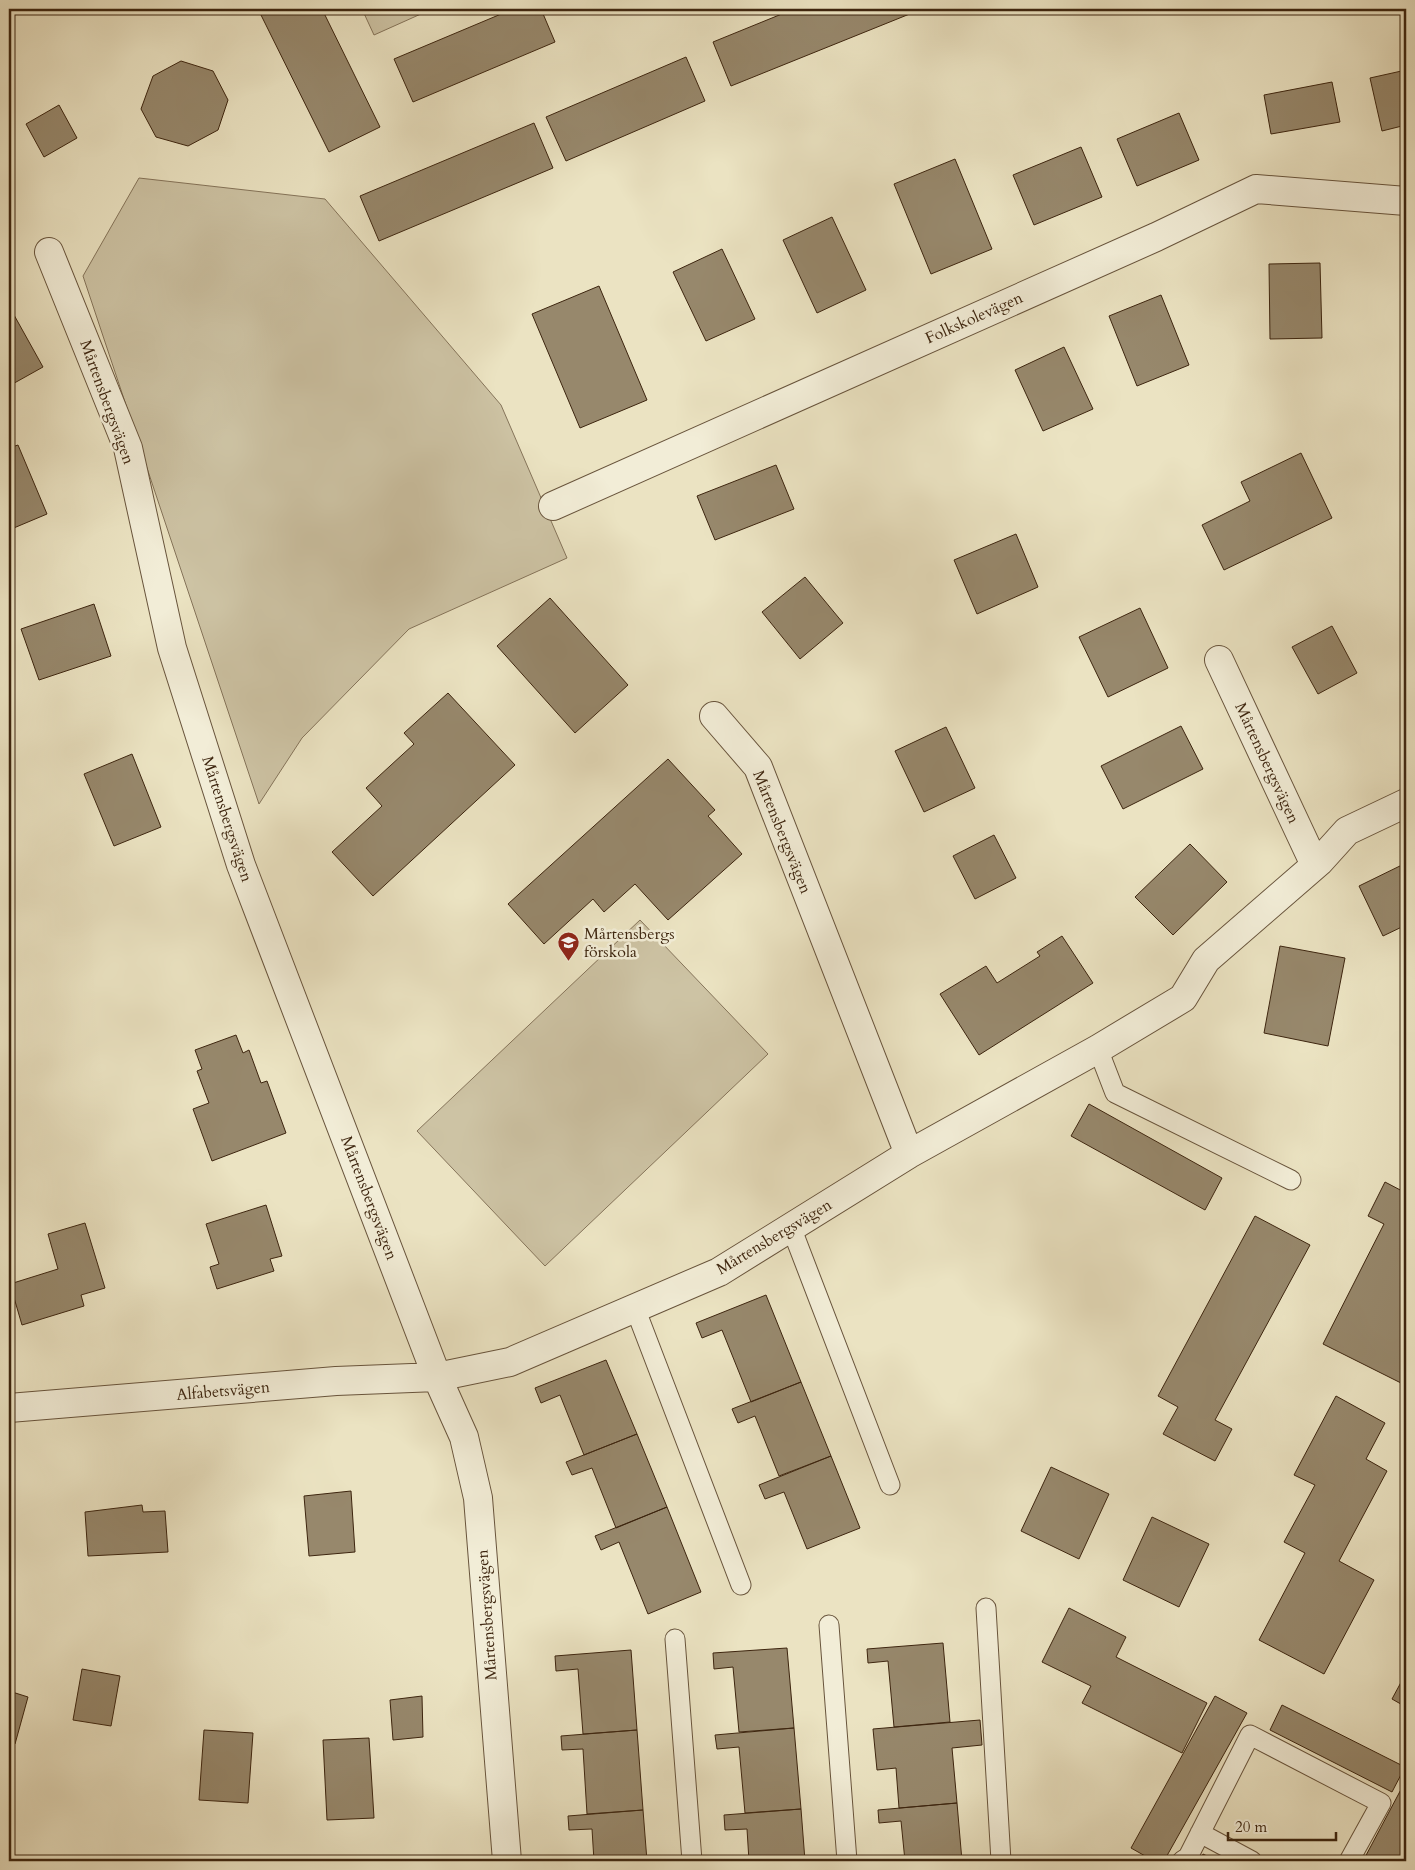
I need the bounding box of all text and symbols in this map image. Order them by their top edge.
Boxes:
street label: Folkskolevägen [922,287,1026,349]
street label: Mårtensbergsvägen [74,337,140,467]
street label: Mårtensbergsvägen [1229,699,1305,827]
street label: Mårtensbergsvägen [196,753,258,885]
street label: Mårtensbergsvägen [747,767,817,897]
place label: Mårtensbergs förskola [584,923,675,963]
school or university icon: Mårtensbergs förskola [556,931,580,962]
street label: Mårtensbergsvägen [335,1133,403,1263]
street label: Mårtensbergsvägen [712,1194,836,1280]
street label: Alfabetsvägen [175,1376,271,1406]
street label: Mårtensbergsvägen [471,1549,503,1681]
scale bar [1228,1810,1335,1842]
text: 20 m [1235,1817,1267,1837]

